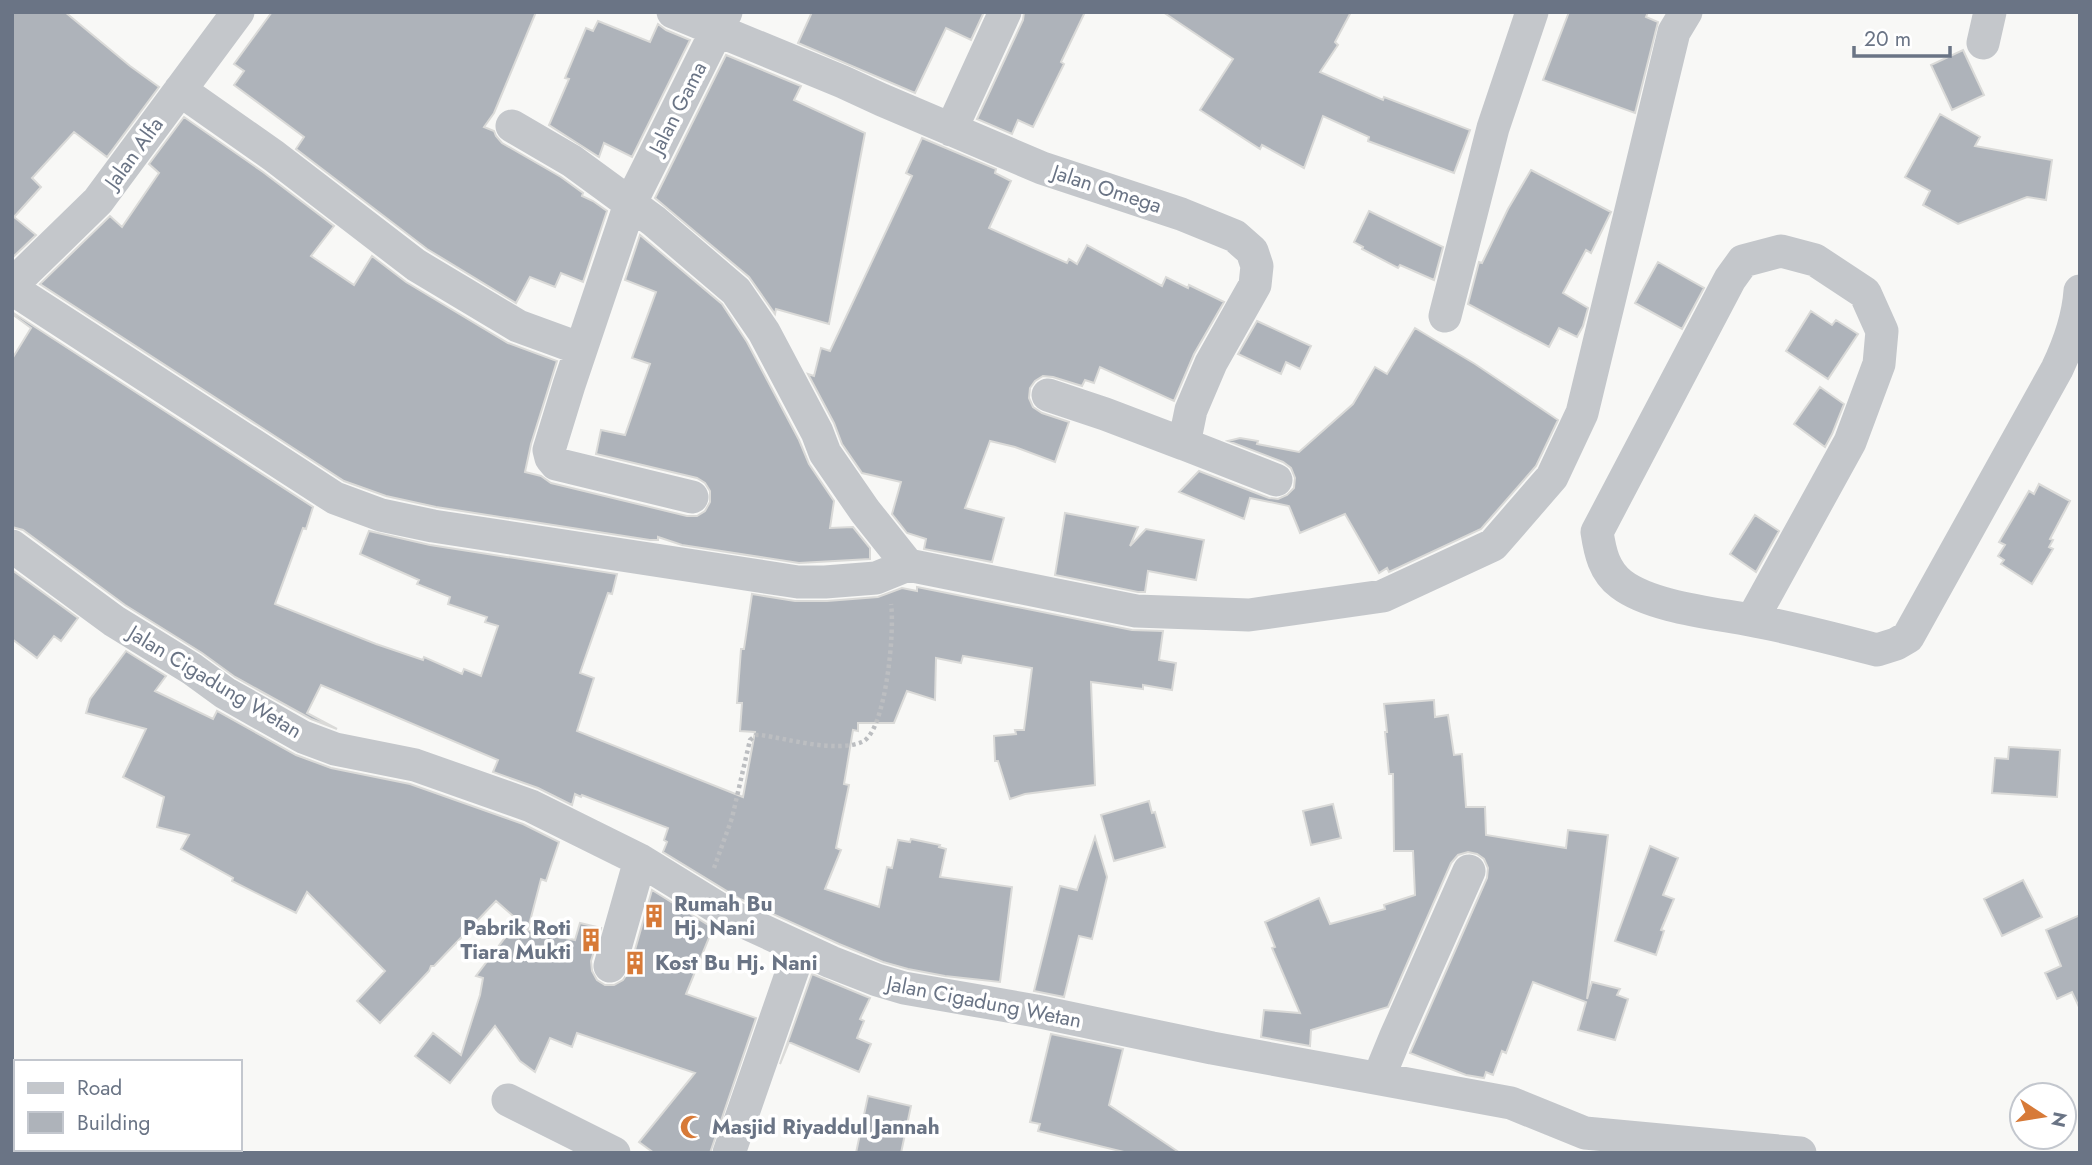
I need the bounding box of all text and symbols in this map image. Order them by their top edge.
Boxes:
scale bar [1854,14,1950,58]
text: 20 m [1864,24,1911,54]
street label: Jalan Gama [641,57,714,162]
street label: Jalan Alfa [96,111,170,197]
street label: Jalan Omega [1046,156,1165,221]
street label: Jalan Cigadung Wetan [120,617,307,746]
place label: Rumah Bu Hj. Nani [674,889,772,943]
building icon: Rumah Bu Hj. Nani [640,902,668,930]
place label: Pabrik Roti Tiara Mukti [460,913,571,967]
building icon: Pabrik Roti Tiara Mukti [577,926,605,954]
place label: Kost Bu Hj. Nani [655,948,817,978]
building icon: Kost Bu Hj. Nani [621,949,649,977]
street label: Jalan Cigadung Wetan [881,968,1084,1036]
legend [14,1060,242,1151]
text: Road [77,1073,122,1103]
north arrow [2008,1081,2078,1151]
text: Building [77,1108,150,1138]
text: N [2044,1109,2074,1130]
place label: Masjid Riyaddul Jannah [712,1112,940,1142]
mosque icon: Masjid Riyaddul Jannah [678,1113,706,1141]

